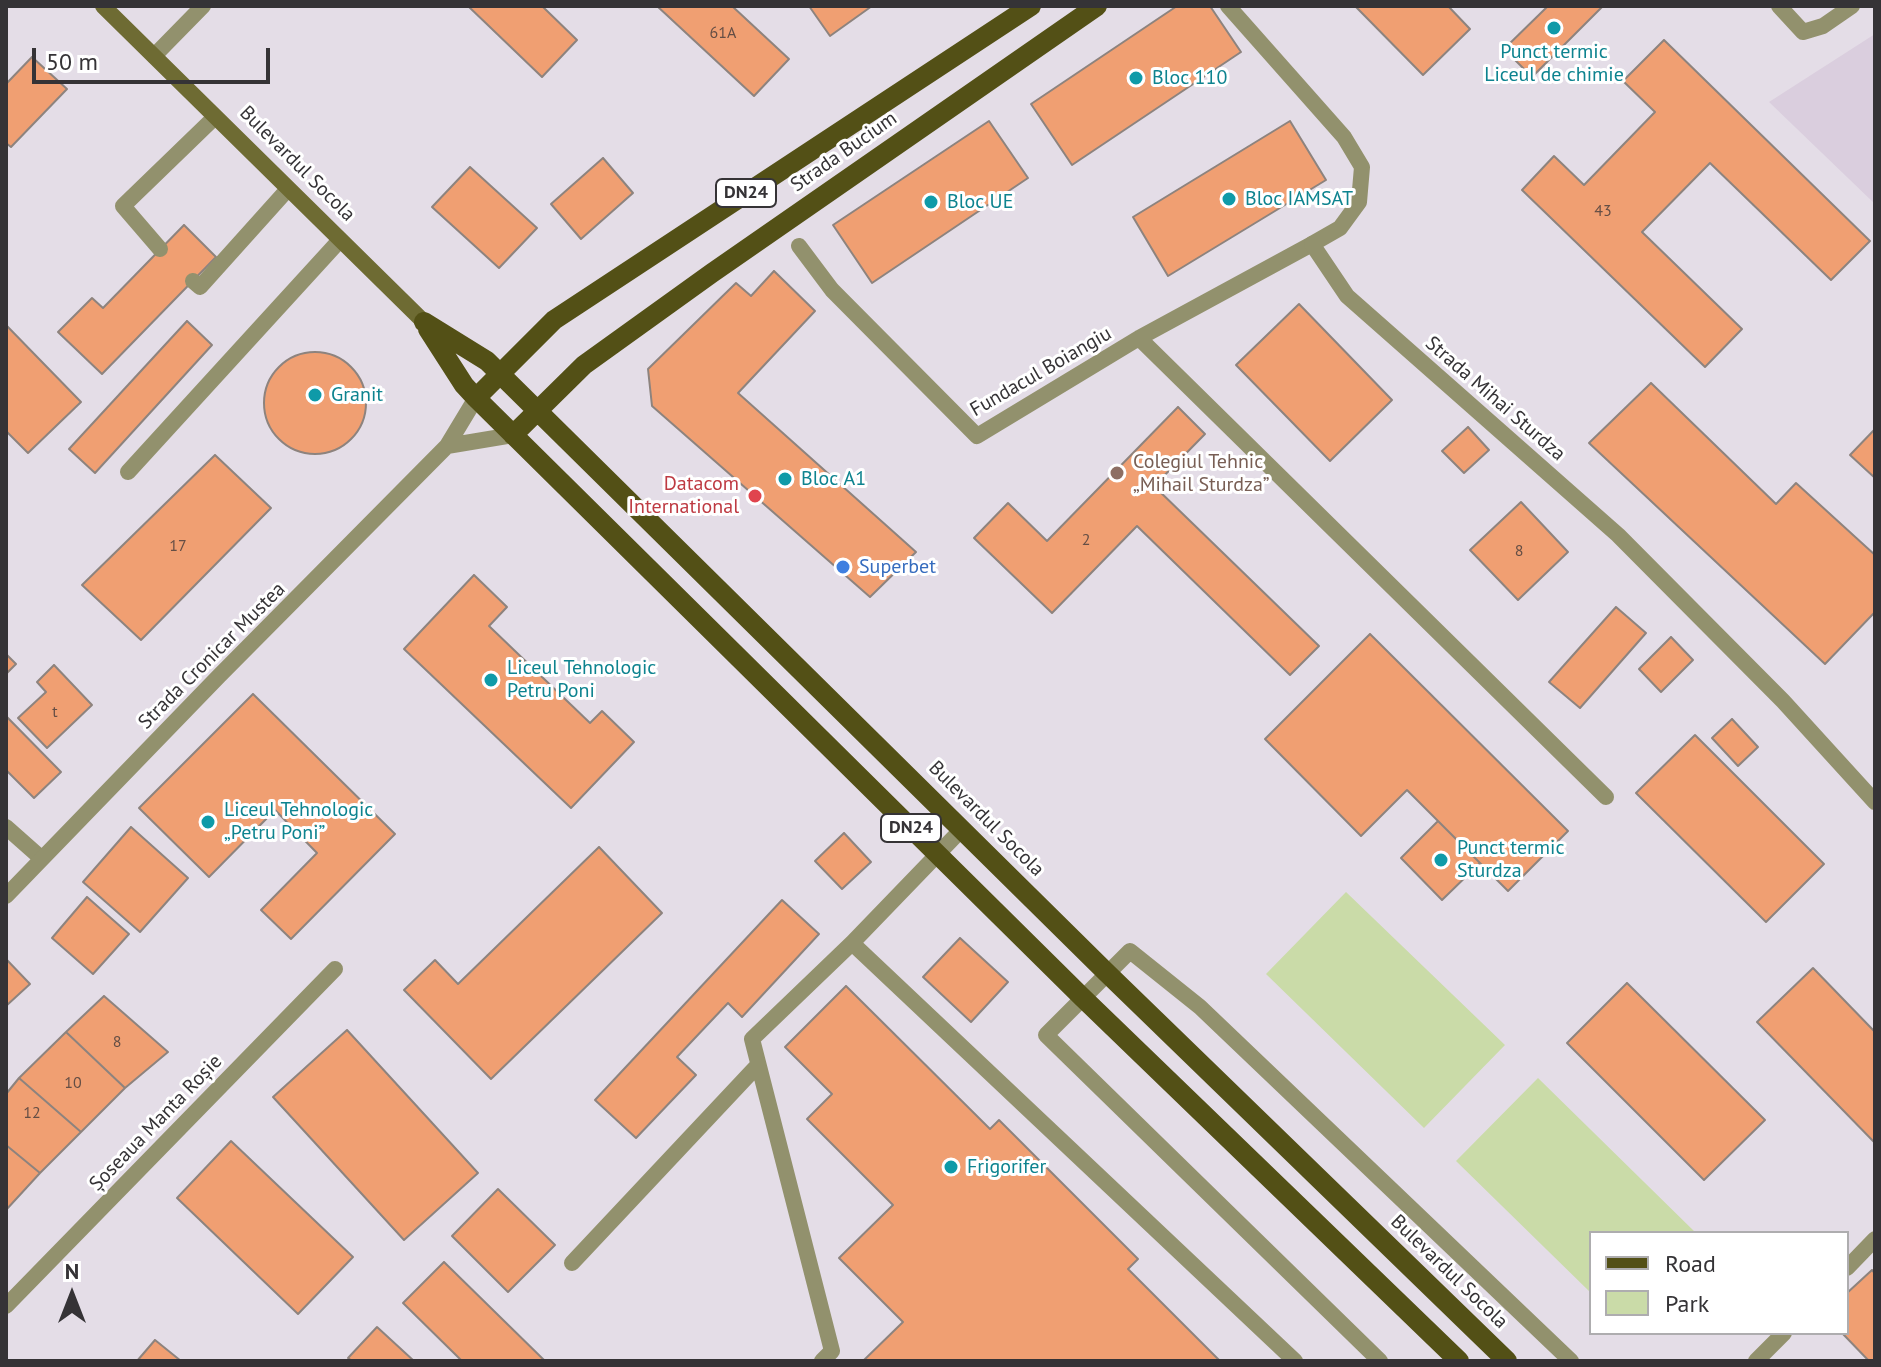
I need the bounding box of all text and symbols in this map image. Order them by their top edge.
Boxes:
marker: Punct termic Liceul de chimie [1545,19,1563,37]
house number: 61A [710,23,736,43]
scale bar [36,32,274,82]
place label: Punct termic Liceul de chimie [1484,40,1624,87]
text: 50 m [46,46,98,77]
place label: Bloc 110 [1152,66,1227,90]
marker: Bloc 110 [1127,69,1145,87]
street label: Bulevardul Socola [234,101,360,227]
street label: Strada Bucium [786,107,902,197]
road number: DN24 [716,179,776,207]
place label: Bloc IAMSAT [1245,187,1353,211]
place label: Bloc UE [947,190,1013,214]
marker: Bloc IAMSAT [1220,190,1238,208]
marker: Bloc UE [922,193,940,211]
house number: 43 [1594,201,1612,221]
street label: Fundacul Boiangiu [966,322,1116,422]
street label: Strada Mihai Sturdza [1420,332,1570,466]
place label: Granit [331,383,383,407]
marker: Granit [306,386,324,404]
place label: Colegiul Tehnic „Mihail Sturdza” [1133,450,1270,497]
marker: Colegiul Tehnic „Mihail Sturdza” [1108,464,1126,482]
place label: Bloc A1 [801,467,866,491]
marker: Bloc A1 [776,470,794,488]
place label: Datacom International [628,472,739,519]
marker: Datacom International [746,487,764,505]
house number: 2 [1082,530,1090,550]
house number: 17 [169,536,187,556]
house number: 8 [1515,541,1523,561]
place label: Superbet [859,555,936,579]
marker: Superbet [834,558,852,576]
street label: Strada Cronicar Mustea [134,578,290,734]
place label: Liceul Tehnologic Petru Poni [507,656,656,703]
marker: Liceul Tehnologic Petru Poni [482,671,500,689]
house number: t [52,702,58,722]
street label: Bulevardul Socola [923,756,1049,882]
place label: Liceul Tehnologic „Petru Poni” [224,798,373,845]
marker: Liceul Tehnologic „Petru Poni” [199,813,217,831]
road number: DN24 [881,814,941,842]
place label: Punct termic Sturdza [1457,836,1564,883]
marker: Punct termic Sturdza [1432,851,1450,869]
house number: 8 [113,1032,121,1052]
street label: Șoseaua Manta Roșie [85,1050,227,1196]
house number: 10 [64,1073,82,1093]
house number: 12 [23,1103,41,1123]
place label: Frigorifer [967,1155,1046,1179]
marker: Frigorifer [942,1158,960,1176]
street label: Bulevardul Socola [1385,1210,1513,1334]
legend [1589,1231,1849,1335]
text: Road [1665,1248,1716,1279]
north arrow [32,1255,112,1335]
text: N [65,1257,79,1285]
text: Park [1665,1288,1709,1319]

